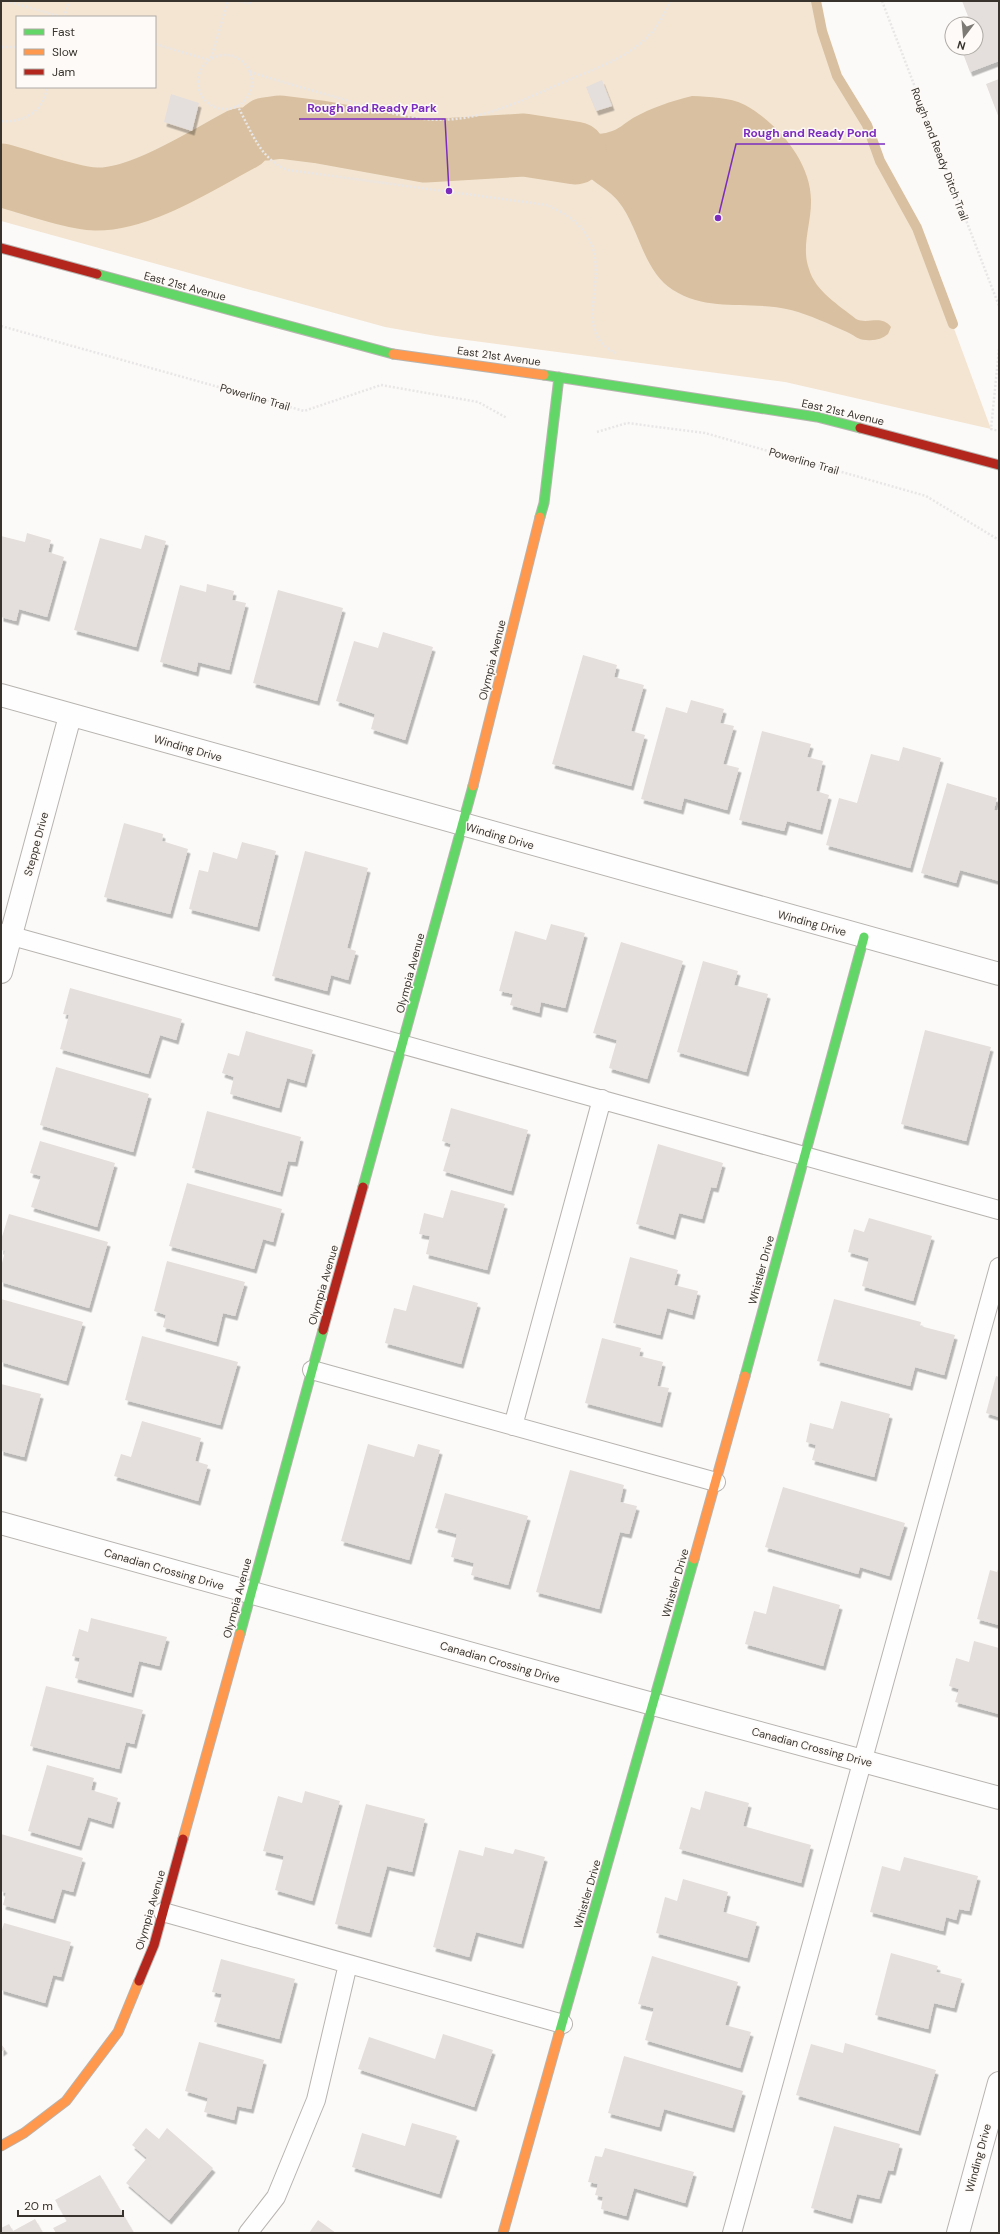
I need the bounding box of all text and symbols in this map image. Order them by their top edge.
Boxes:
legend [16,16,156,88]
north arrow [944,16,984,56]
text: Fast [52,24,75,40]
text: N [955,38,967,53]
text: Slow [52,44,78,60]
text: Jam [52,64,75,80]
street label: Rough and Ready Ditch Trail [908,85,972,223]
callout: Rough and Ready Park [299,95,445,119]
text: Rough and Ready Park [307,100,437,116]
callout: Rough and Ready Pond [736,120,885,144]
text: Rough and Ready Pond [743,125,877,141]
street label: East 21st Avenue [142,268,228,304]
street label: East 21st Avenue [456,343,542,369]
street label: Powerline Trail [218,380,292,414]
street label: East 21st Avenue [800,396,886,428]
street label: Powerline Trail [767,444,841,478]
street label: Olympia Avenue [475,618,509,702]
street label: Winding Drive [152,732,224,764]
street label: Steppe Drive [21,810,51,878]
street label: Winding Drive [464,820,536,852]
street label: Winding Drive [776,907,848,939]
street label: Olympia Avenue [393,931,427,1015]
street label: Whistler Drive [745,1234,777,1306]
street label: Olympia Avenue [305,1243,341,1327]
street label: Canadian Crossing Drive [102,1545,226,1593]
street label: Whistler Drive [658,1547,692,1619]
street label: Olympia Avenue [220,1556,254,1640]
street label: Canadian Crossing Drive [438,1638,562,1686]
street label: Canadian Crossing Drive [750,1724,874,1770]
street label: Whistler Drive [570,1858,604,1930]
street label: Olympia Avenue [132,1868,168,1952]
street label: Winding Drive [962,2122,994,2194]
scale bar [18,2192,123,2218]
text: 20 m [24,2198,53,2214]

